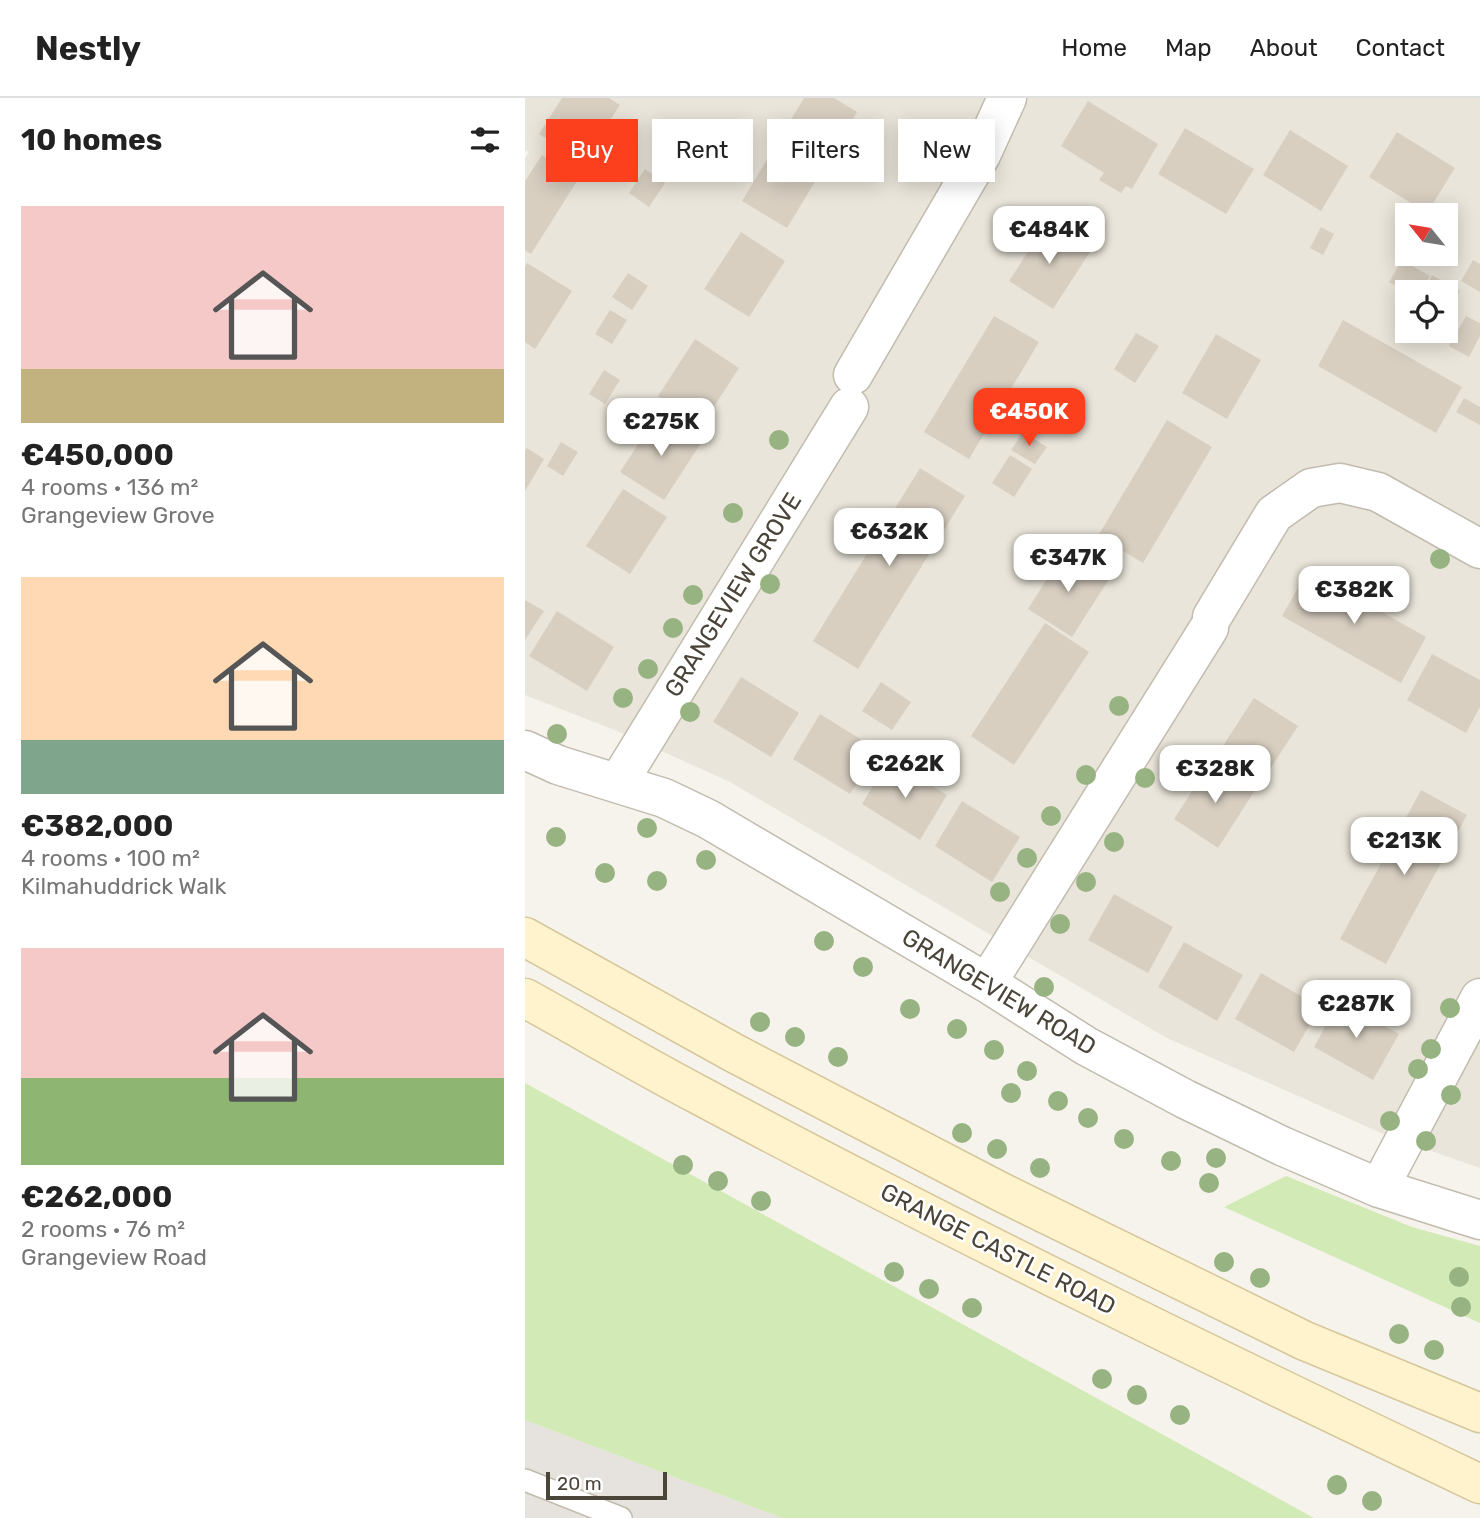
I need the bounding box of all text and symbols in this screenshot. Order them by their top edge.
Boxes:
text: Nestly [35,29,141,68]
text: Home [1061,34,1127,62]
text: Map [1165,34,1212,62]
text: About [1250,34,1318,62]
text: Contact [1356,34,1445,62]
chip: Buy [546,119,638,182]
chip: Rent [652,119,753,182]
chip: Filters [767,119,884,182]
chip: New [898,119,995,182]
icon: filters [466,121,504,159]
text: 10 homes [21,122,162,158]
north arrow [1395,203,1458,266]
map controls [1395,203,1458,343]
pin: €484K [1000,206,1098,266]
text: €484K [1009,215,1089,243]
icon: home [200,252,326,378]
button: locate [1395,280,1458,343]
pin: €450K [980,388,1078,448]
text: €450K [989,397,1069,425]
pin: €275K [612,398,710,458]
text: €275K [623,407,699,435]
text: €450,000 [21,437,174,473]
text: 4 rooms · 136 m² [21,473,198,501]
street label: GRANGEVIEW GROVE [659,488,807,702]
text: Grangeview Grove [21,501,215,529]
pin: €632K [840,508,938,568]
text: €632K [850,517,928,545]
pin: €347K [1019,534,1117,594]
text: €347K [1030,543,1106,571]
pin: €382K [1305,566,1403,626]
text: €382K [1315,575,1393,603]
icon: home [200,623,326,749]
pin: €262K [856,740,954,800]
pin: €328K [1166,746,1264,805]
text: €262K [866,749,944,777]
text: €328K [1176,754,1254,782]
text: €382,000 [21,808,173,844]
pin: €213K [1355,818,1453,877]
text: €213K [1367,826,1441,854]
text: 4 rooms · 100 m² [21,844,200,872]
text: Kilmahuddrick Walk [21,872,226,900]
street label: GRANGEVIEW ROAD [897,923,1101,1061]
pin: €287K [1307,981,1405,1040]
text: €287K [1317,989,1395,1017]
icon: home [200,994,326,1120]
street label: GRANGE CASTLE ROAD [876,1177,1120,1321]
text: €262,000 [21,1179,172,1215]
text: 2 rooms · 76 m² [21,1215,185,1243]
text: Grangeview Road [21,1243,207,1271]
scale bar [546,1469,667,1501]
text: 20 m [557,1472,602,1495]

